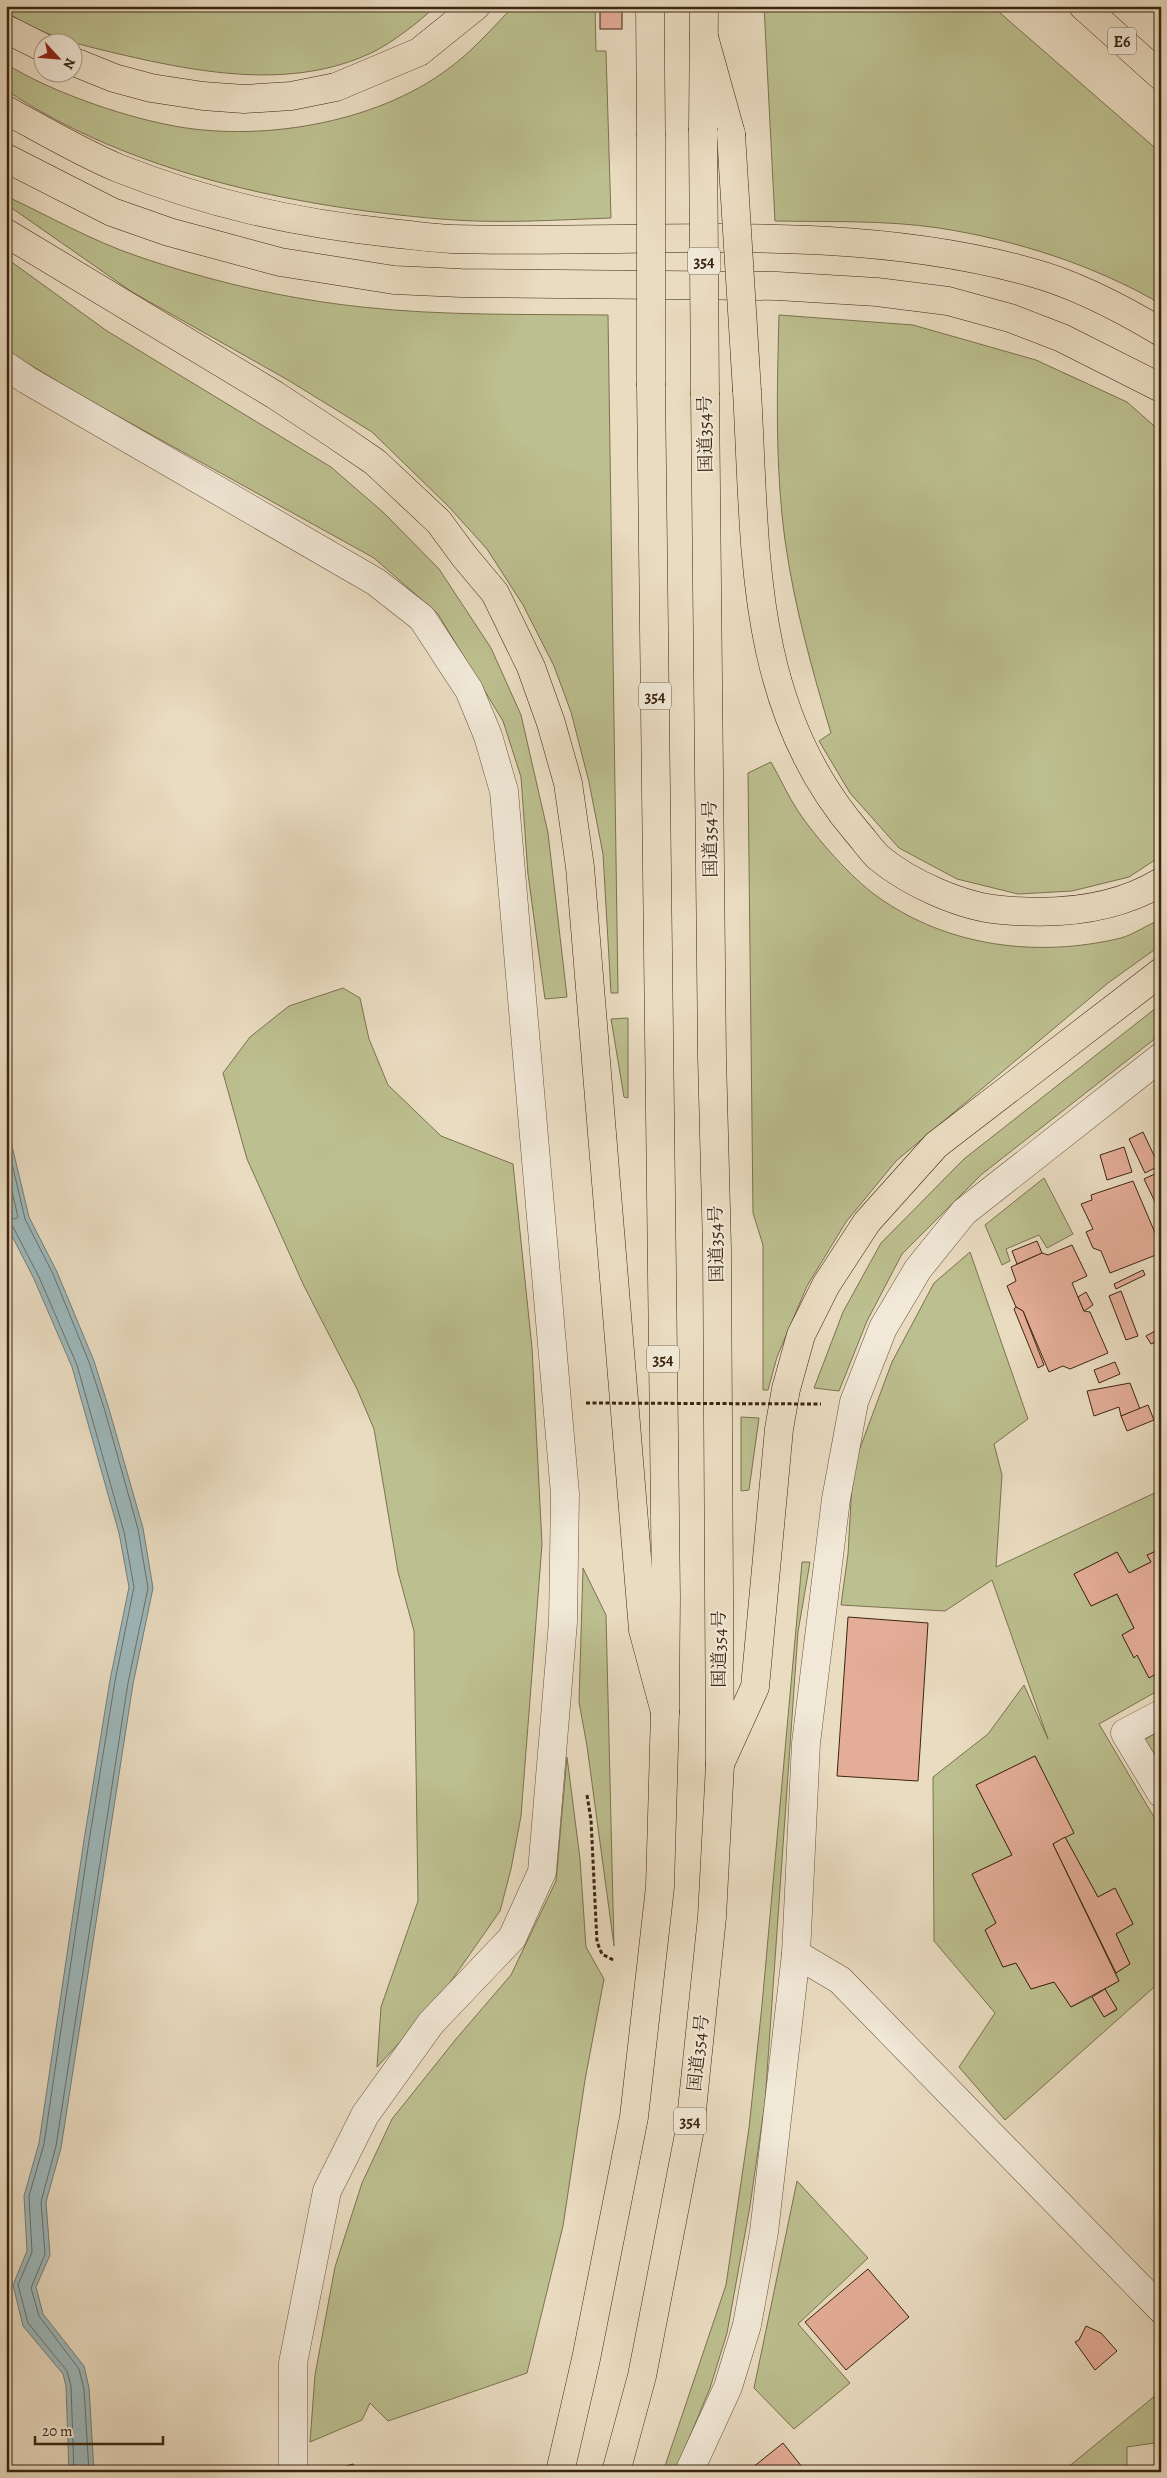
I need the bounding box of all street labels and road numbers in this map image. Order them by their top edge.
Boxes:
road number: E6 [1108,27,1136,54]
road number: 354 [688,248,720,274]
street label: 国道354号 [692,395,718,473]
road number: 354 [639,682,671,709]
street label: 国道354号 [697,800,723,878]
street label: 国道354号 [703,1205,729,1283]
road number: 354 [647,1346,679,1372]
street label: 国道354号 [707,1610,731,1688]
street label: 国道354号 [682,2013,714,2093]
road number: 354 [674,2108,706,2134]

